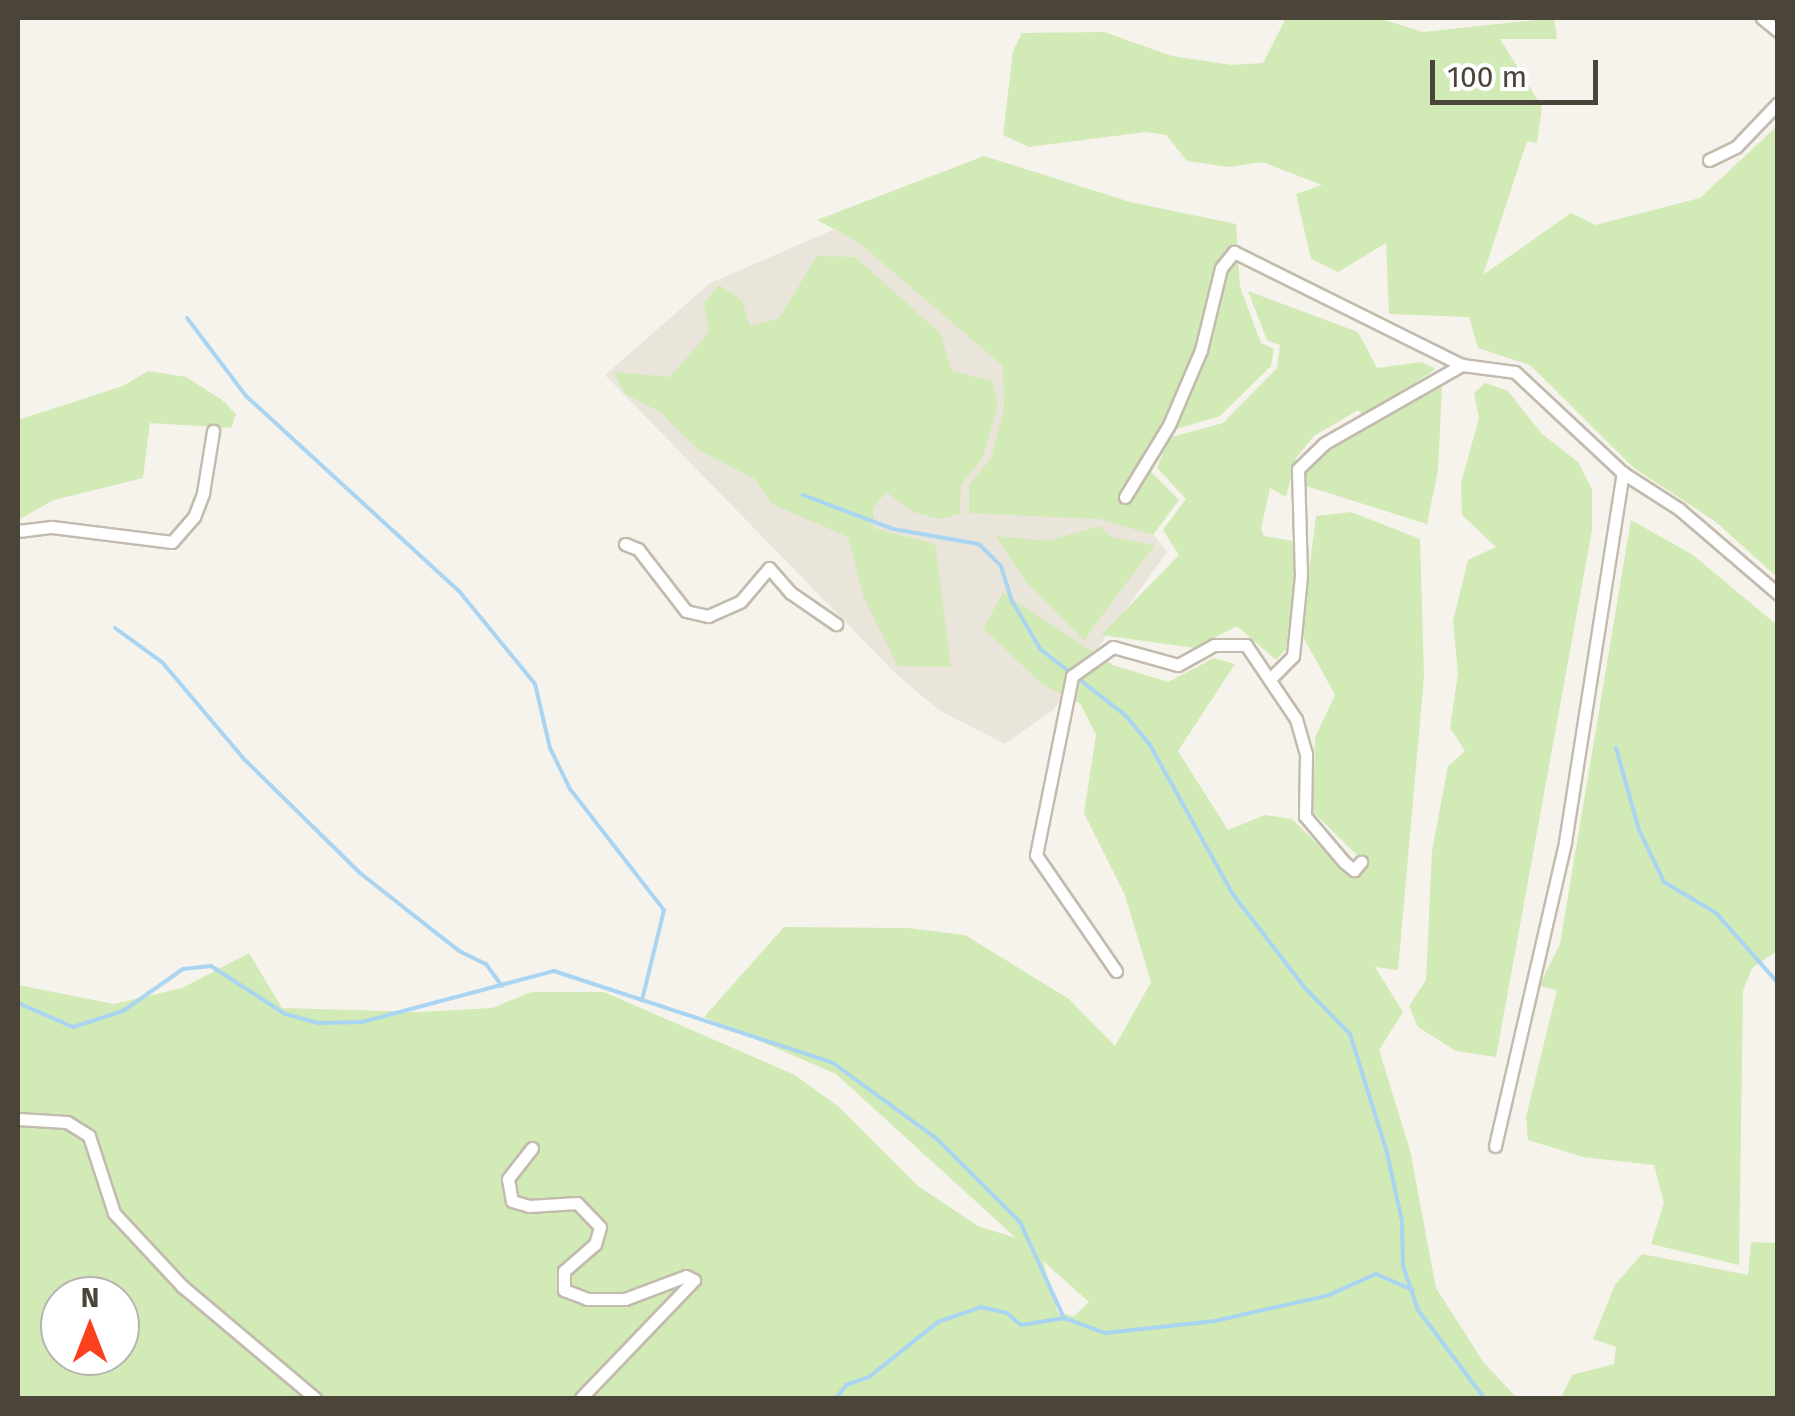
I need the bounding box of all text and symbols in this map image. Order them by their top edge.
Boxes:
scale bar [1435,40,1602,102]
text: 100 m [1447,59,1527,95]
north arrow [40,1276,140,1376]
text: N [81,1281,99,1314]

